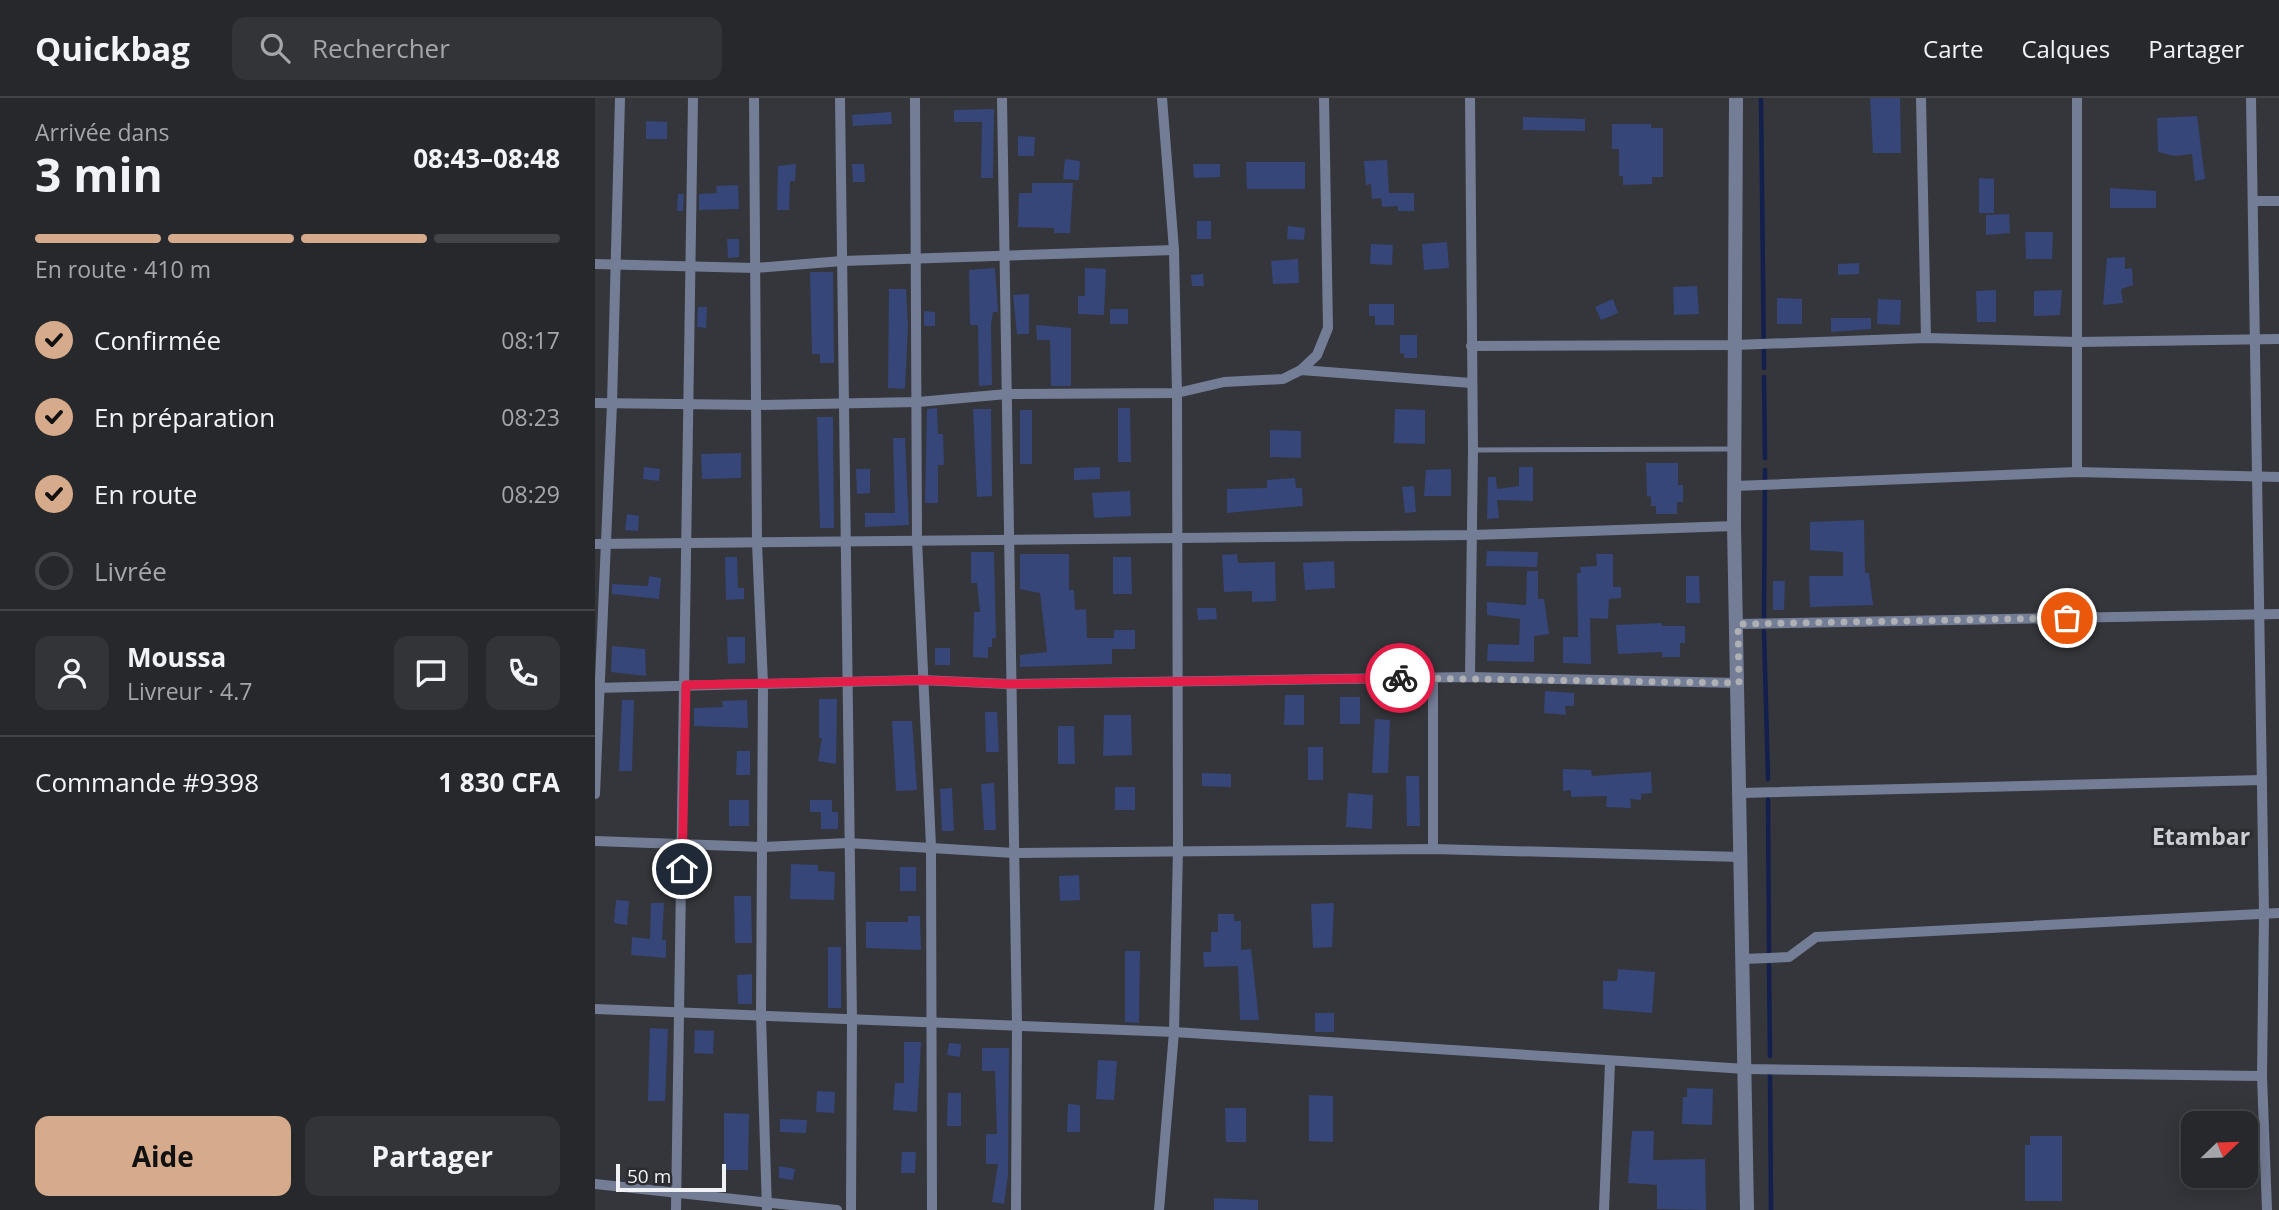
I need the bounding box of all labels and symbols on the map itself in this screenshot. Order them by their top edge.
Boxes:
pin [2037,588,2097,648]
courier [1365,643,1435,713]
district label: Etambar [2152,820,2250,852]
pin [652,839,712,899]
north arrow [2181,1111,2257,1188]
scale bar [616,1161,726,1193]

